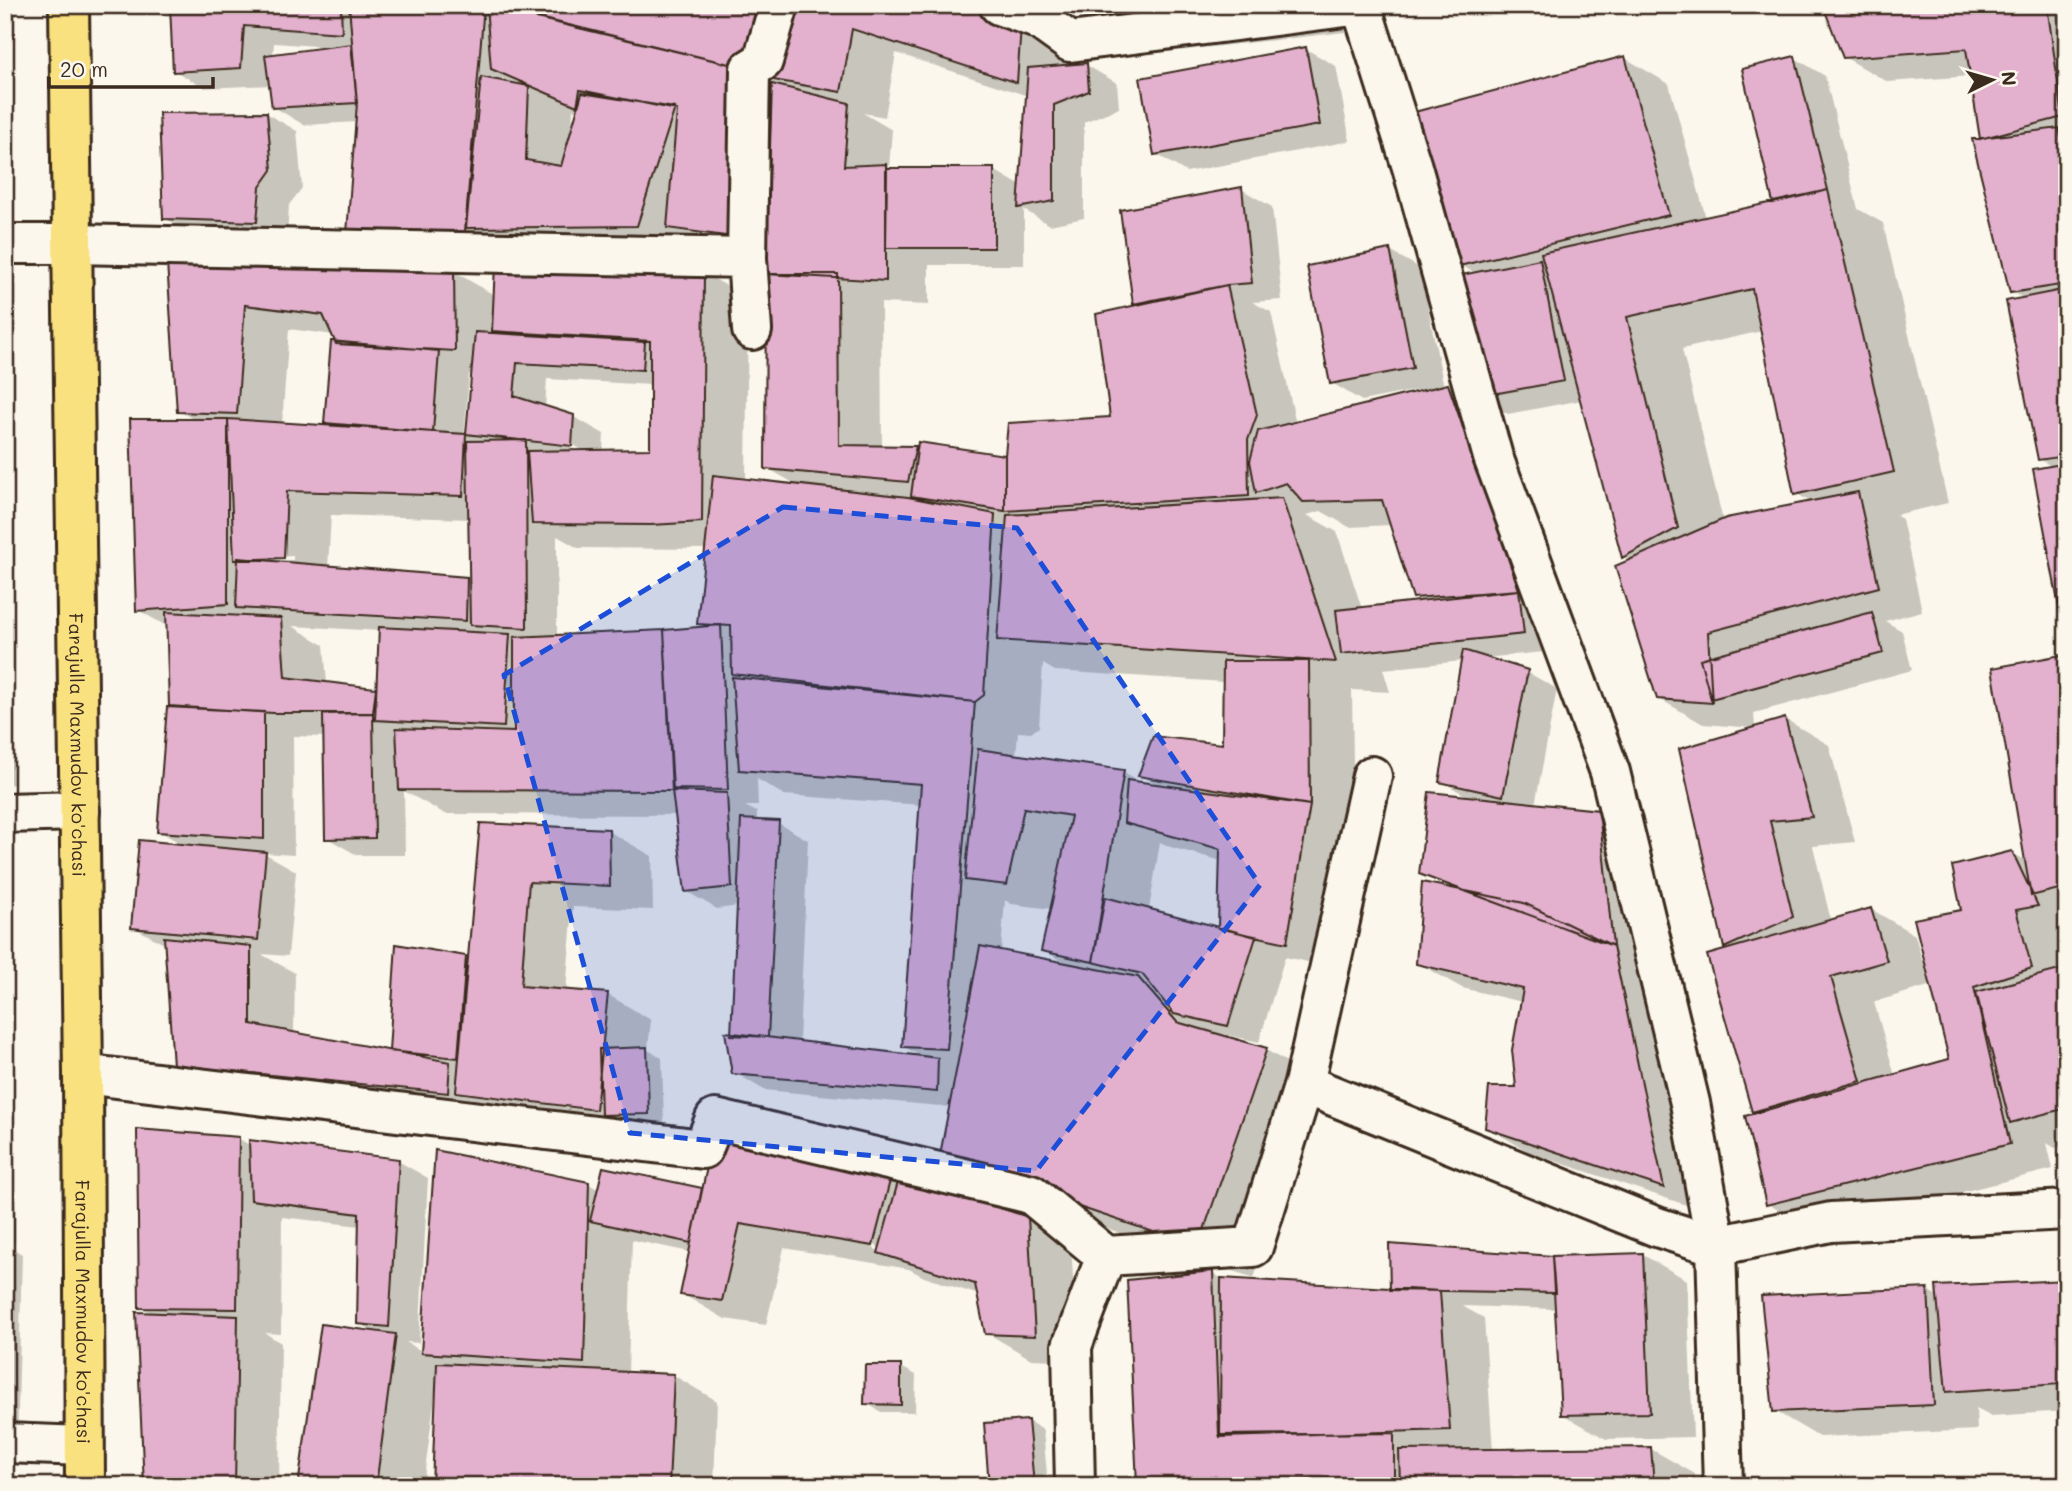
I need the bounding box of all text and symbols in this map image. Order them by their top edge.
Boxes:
scale bar [49,46,214,90]
north arrow [1956,46,2026,116]
text: 20 m [60,55,108,82]
text: N [1996,70,2023,87]
street label: Farajulla Maxmudov ko'chasi [64,613,93,877]
street label: Farajulla Maxmudov ko'chasi [71,1180,97,1444]

